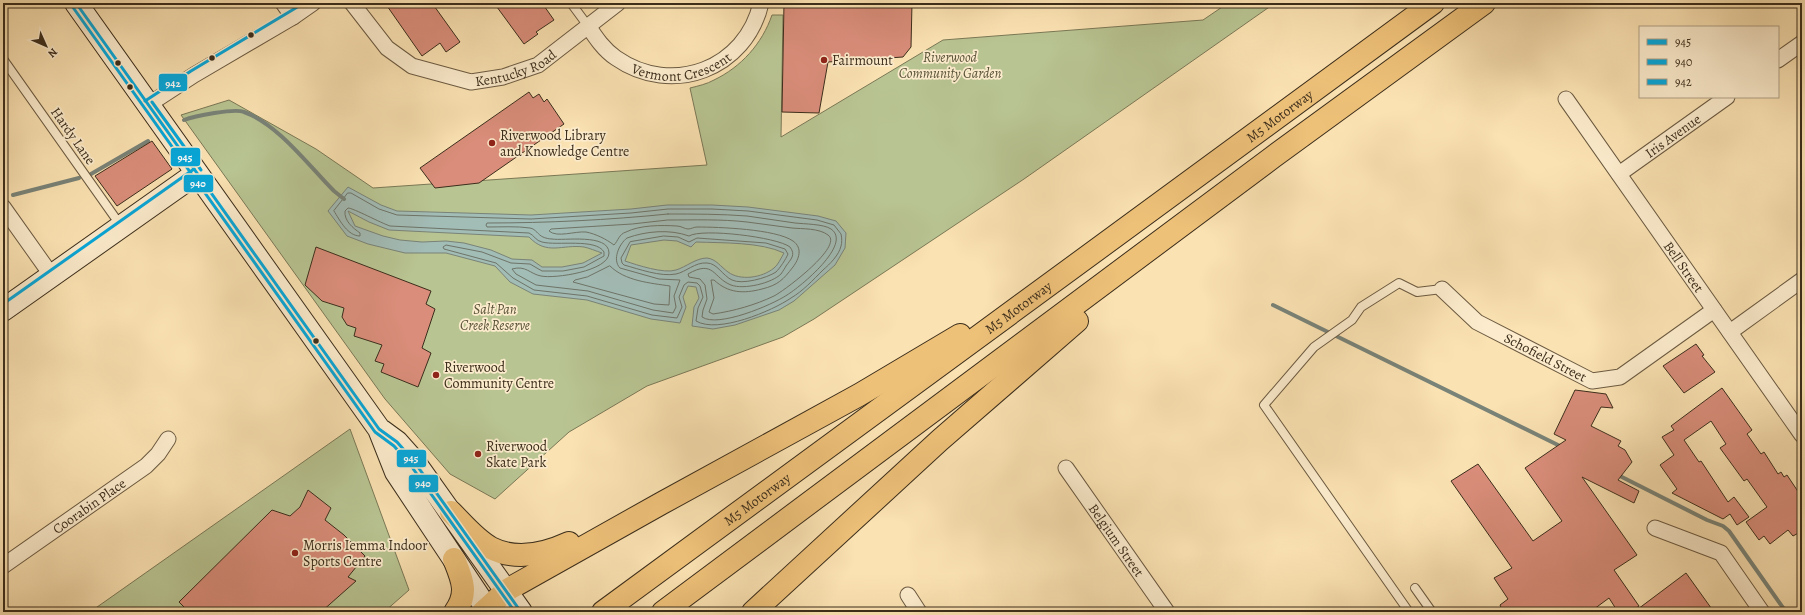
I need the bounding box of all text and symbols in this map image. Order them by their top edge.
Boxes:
north arrow [26,26,66,66]
legend [1639,26,1779,98]
unlabelled marker [246,30,256,40]
text: 945 [1675,34,1691,50]
text: N [45,45,61,61]
street label: Kentucky Road [474,45,560,91]
street label: Vermont Crescent [628,48,735,85]
park label: Riverwood Community Garden [899,48,1001,83]
place label: Fairmount [832,51,893,70]
unlabelled marker [207,53,217,63]
text: 940 [1675,54,1692,70]
marker: Fairmount [819,55,829,65]
unlabelled marker [113,58,123,68]
line badge: 942 [158,73,188,92]
text: 942 [1675,74,1692,90]
text: 942 [165,76,181,91]
unlabelled marker [125,82,135,92]
street label: M5 Motorway [1242,84,1317,147]
street label: Hardy Lane [46,103,100,169]
street label: Iris Avenue [1641,109,1704,162]
place label: Riverwood Library and Knowledge Centre [500,126,629,161]
marker: Riverwood Library and Knowledge Centre [487,138,497,148]
line badge: 945 [170,147,201,167]
text: 945 [178,150,193,165]
line badge: 940 [183,174,214,193]
text: 940 [190,176,206,191]
street label: Bell Street [1659,237,1709,296]
street label: M5 Motorway [981,276,1056,338]
park label: Salt Pan Creek Reserve [460,300,530,335]
street label: Schofield Street [1501,328,1590,386]
unlabelled marker [311,336,321,346]
place label: Riverwood Community Centre [444,358,554,393]
marker: Riverwood Community Centre [431,370,441,380]
place label: Riverwood Skate Park [486,437,548,472]
line badge: 945 [396,449,427,468]
marker: Riverwood Skate Park [473,449,483,459]
text: 945 [404,451,419,466]
street label: M5 Motorway [720,468,795,530]
street label: Coorabin Place [49,474,130,538]
line badge: 940 [408,474,439,493]
text: 940 [415,476,431,491]
street label: Belgium Street [1084,500,1149,581]
place label: Morris Iemma Indoor Sports Centre [303,536,428,571]
marker: Morris Iemma Indoor Sports Centre [290,548,300,558]

